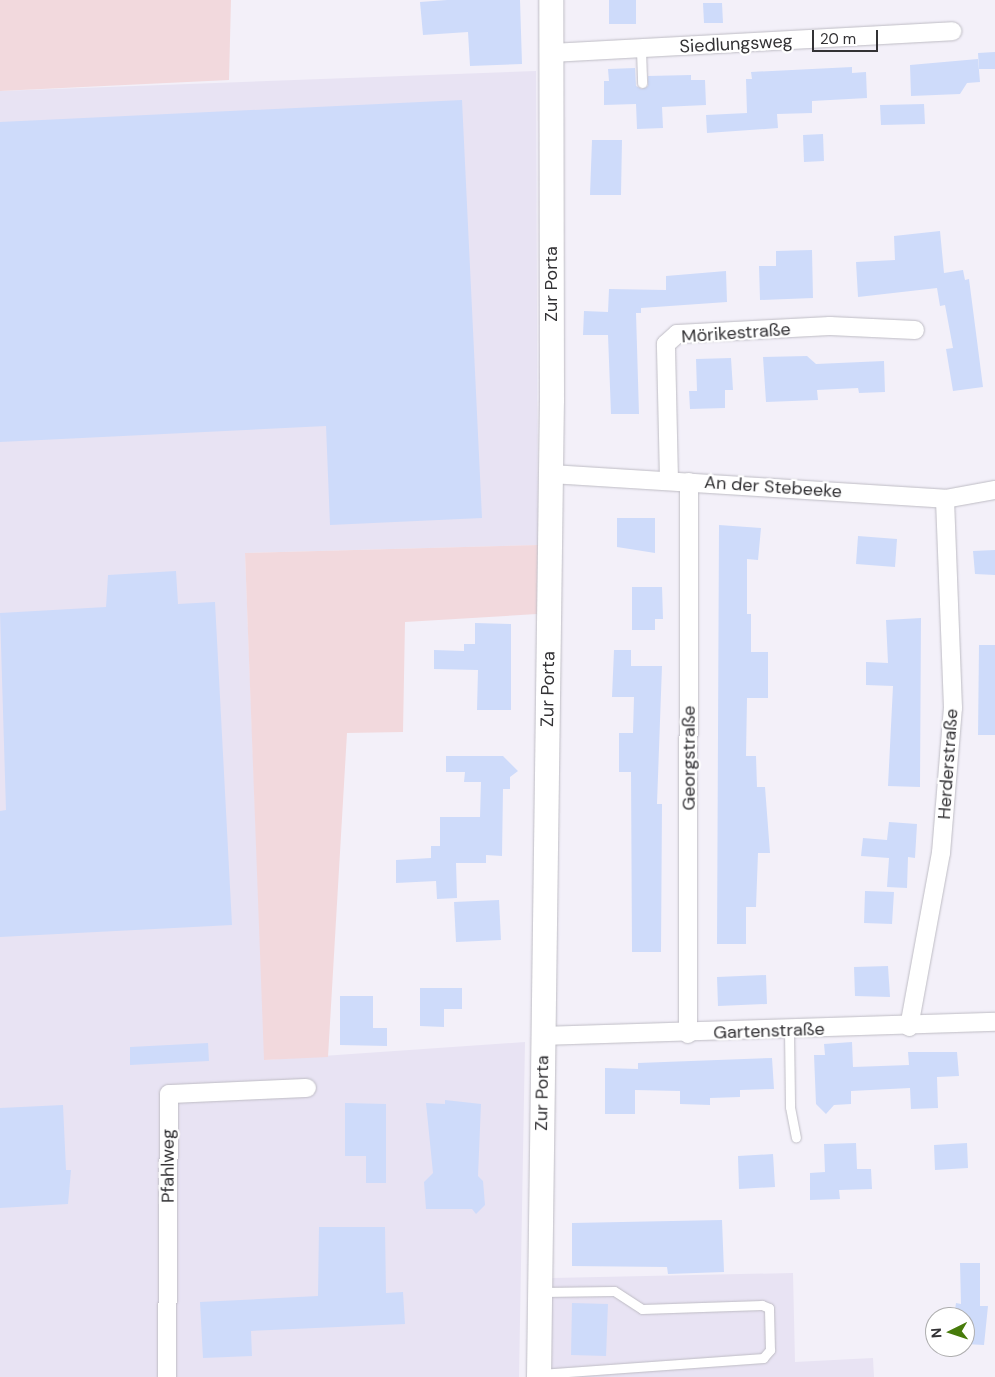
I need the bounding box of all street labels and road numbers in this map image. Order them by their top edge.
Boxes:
street label: Siedlungsweg [679,30,793,58]
street label: Zur Porta [540,246,562,322]
street label: Mörikestraße [681,318,791,348]
street label: An der Stebeeke [703,471,843,503]
street label: Zur Porta [537,651,559,727]
street label: Georgstraße [678,705,700,811]
street label: Herderstraße [933,708,963,820]
street label: Gartenstraße [713,1018,825,1044]
street label: Zur Porta [531,1055,553,1131]
street label: Pfahlweg [157,1129,179,1203]

